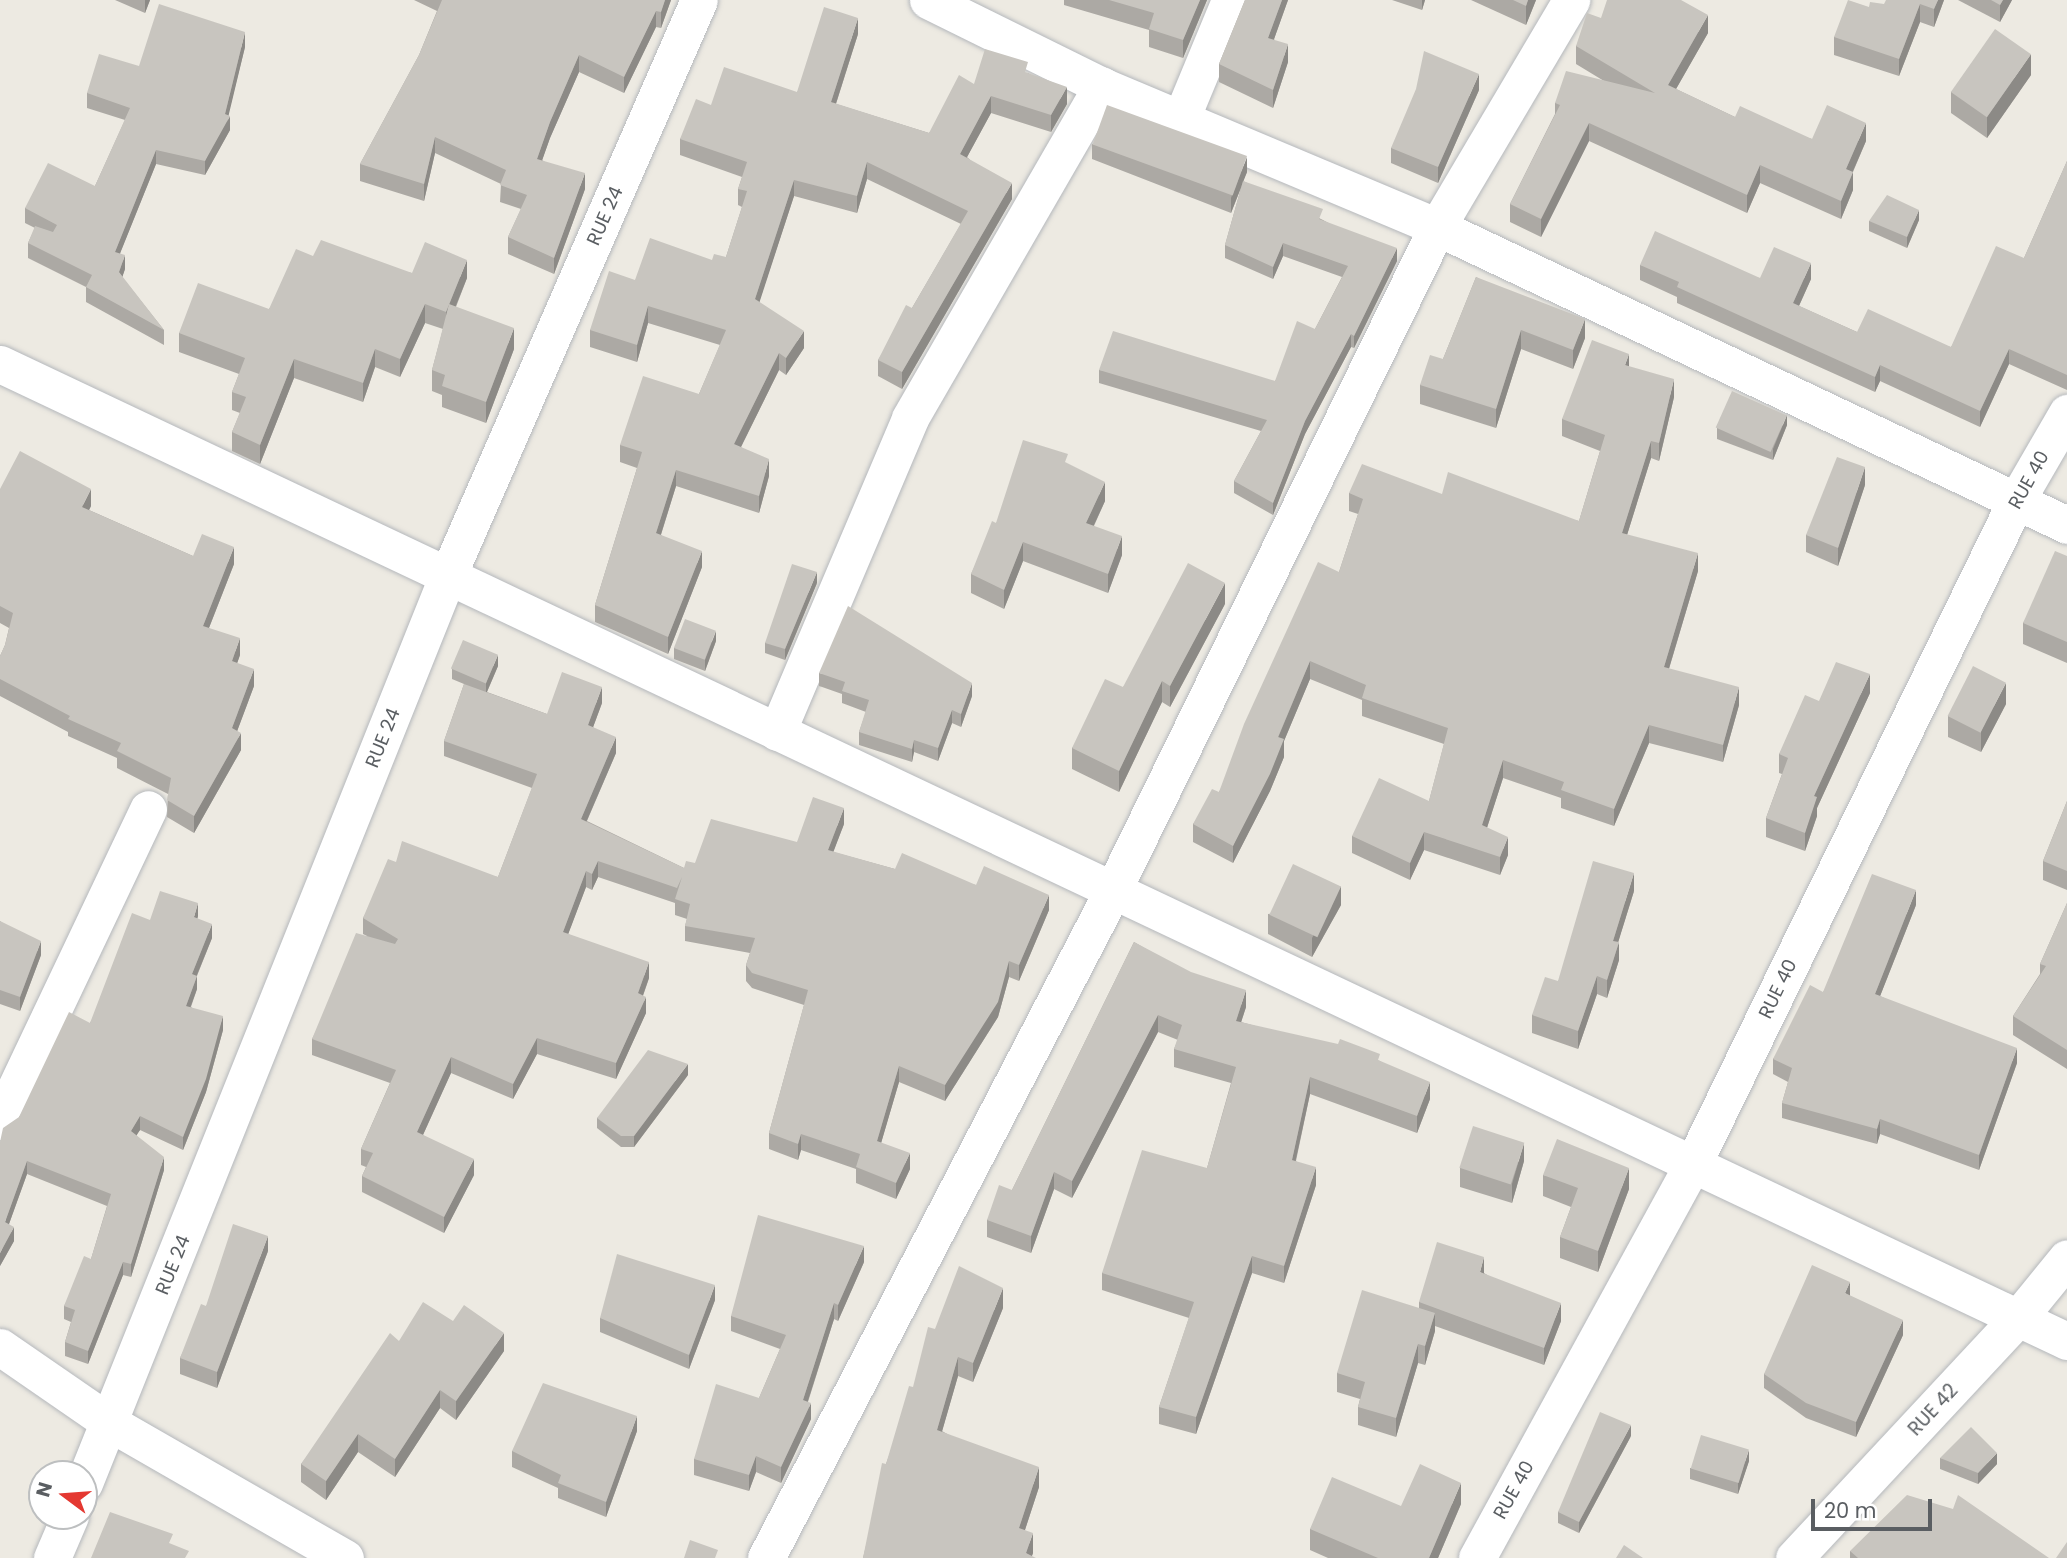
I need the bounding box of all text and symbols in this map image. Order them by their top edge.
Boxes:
street label: RUE 24 [582,183,628,249]
street label: RUE 40 [2004,447,2054,513]
street label: RUE 24 [361,705,405,771]
street label: RUE 40 [1754,956,1802,1022]
street label: RUE 24 [151,1232,195,1298]
street label: RUE 42 [1903,1380,1963,1440]
street label: RUE 40 [1489,1457,1539,1523]
north arrow [28,1460,98,1530]
text: N [29,1479,59,1500]
scale bar [1815,1484,1936,1528]
text: 20 m [1824,1496,1877,1525]

